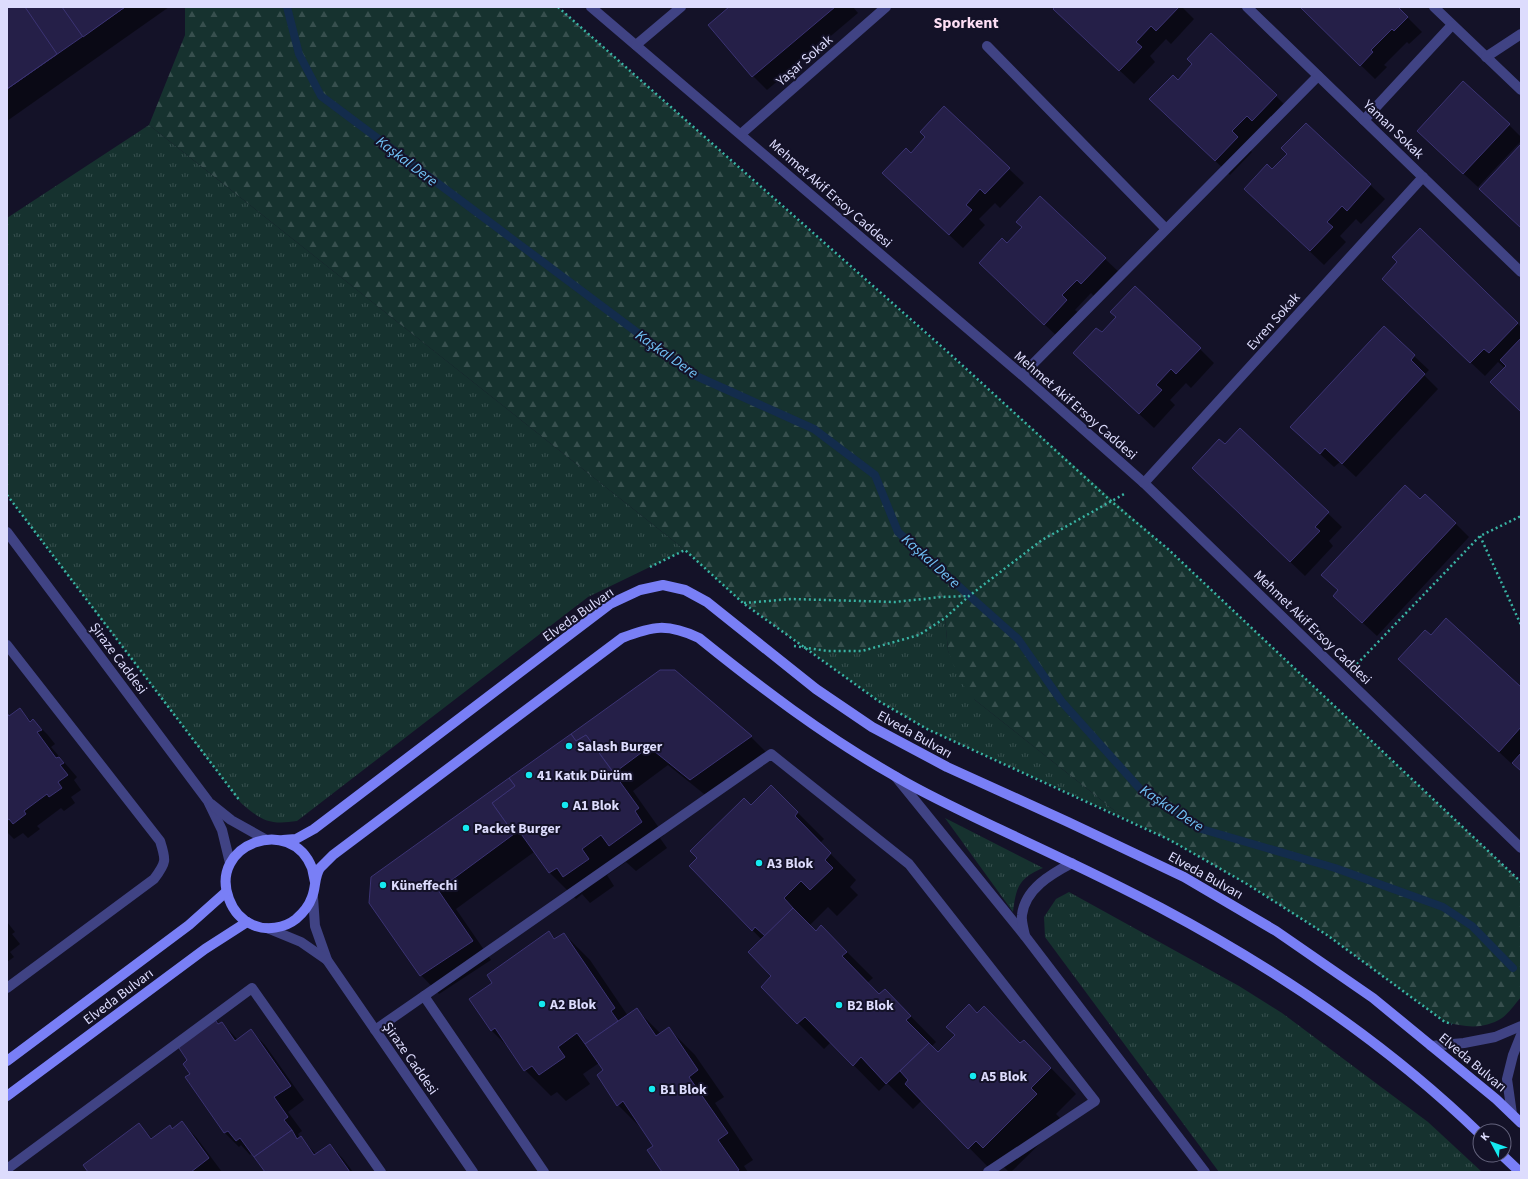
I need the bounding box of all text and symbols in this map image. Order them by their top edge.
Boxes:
district label: Sporkent [933,12,999,34]
street label: Yaşar Sokak [771,30,837,92]
street label: Yaman Sokak [1358,95,1428,164]
water label: Kaşkal Dere [372,131,442,192]
street label: Mehmet Akif Ersoy Caddesi [764,135,896,253]
street label: Evren Sokak [1242,288,1305,355]
water label: Kaşkal Dere [631,325,702,384]
street label: Mehmet Akif Ersoy Caddesi [1009,347,1141,465]
water label: Kaşkal Dere [897,529,965,593]
street label: Mehmet Akif Ersoy Caddesi [1249,566,1376,690]
street label: Elveda Bulvarı [539,583,618,647]
street label: Şiraze Caddesi [85,619,152,699]
street label: Elveda Bulvarı [873,706,956,764]
place label: Salash Burger [577,737,663,757]
marker: Salash Burger [564,741,574,751]
place label: 41 Katık Dürüm [537,766,632,786]
marker: 41 Katık Dürüm [524,770,534,780]
water label: Kaşkal Dere [1136,780,1208,837]
place label: A1 Blok [572,796,619,816]
marker: A1 Blok [560,800,570,810]
place label: Packet Burger [474,819,561,839]
marker: Packet Burger [461,823,471,833]
street label: Elveda Bulvarı [1164,847,1247,905]
place label: A3 Blok [766,854,813,874]
marker: A3 Blok [754,858,764,868]
place label: Küneffechi [391,876,457,896]
marker: Küneffechi [378,880,388,890]
street label: Elveda Bulvarı [79,964,158,1030]
place label: A2 Blok [549,995,596,1015]
place label: B2 Blok [847,996,894,1016]
marker: A2 Blok [537,999,547,1009]
marker: B2 Blok [834,1000,844,1010]
street label: Şiraze Caddesi [378,1018,443,1099]
street label: Elveda Bulvarı [1434,1028,1511,1097]
place label: A5 Blok [980,1067,1027,1087]
marker: A5 Blok [968,1071,978,1081]
place label: B1 Blok [660,1080,707,1100]
marker: B1 Blok [647,1084,657,1094]
north arrow [1472,1123,1512,1163]
text: K [1477,1129,1493,1144]

